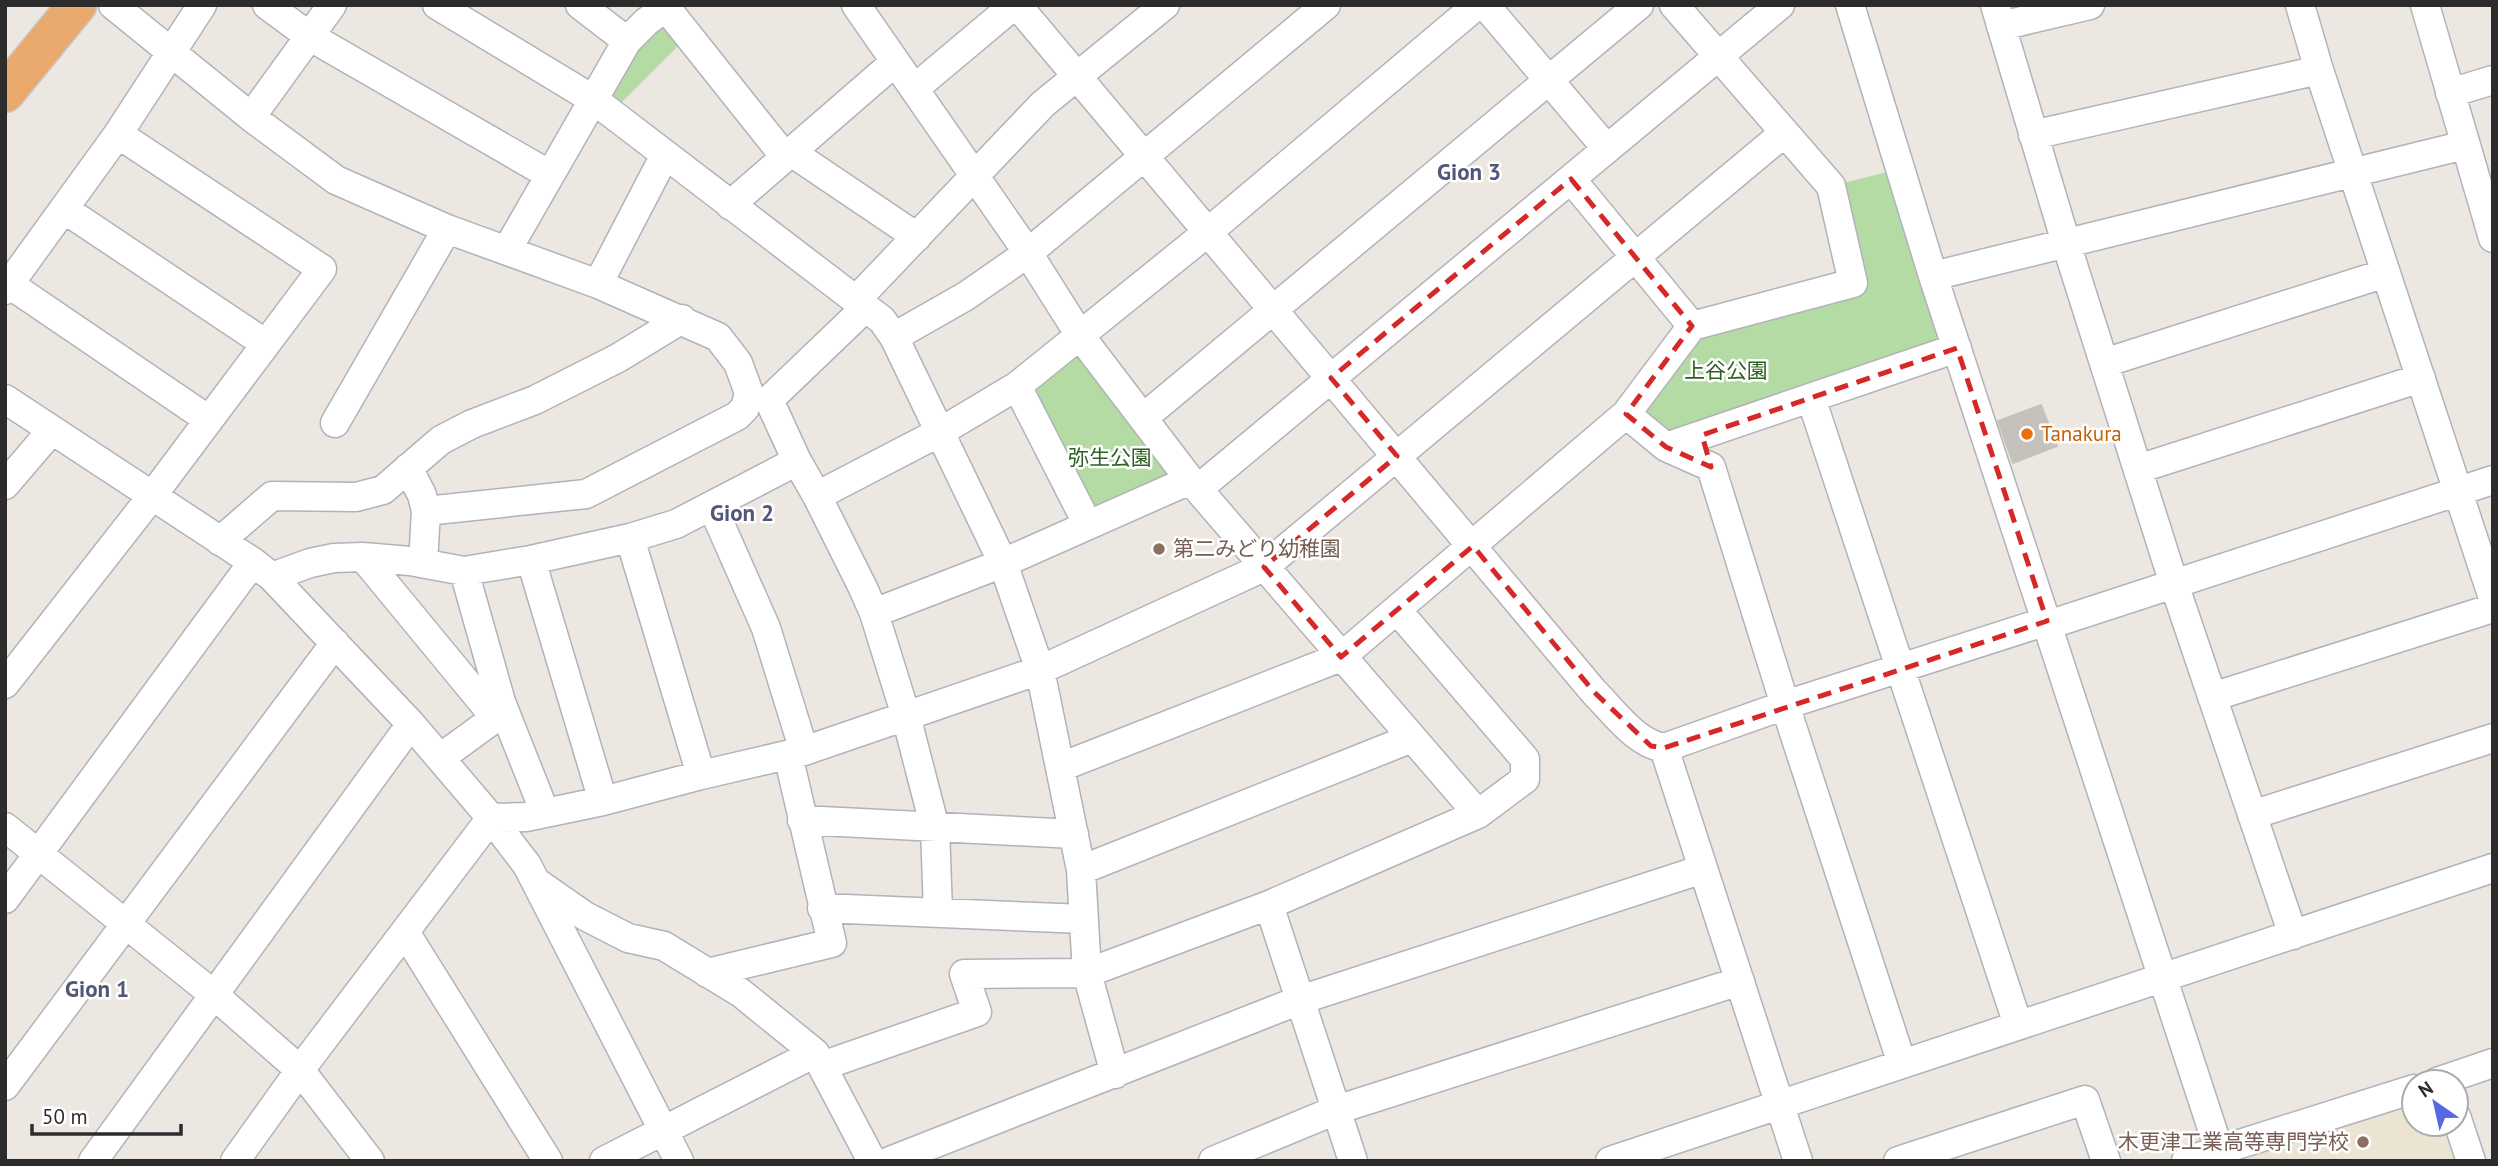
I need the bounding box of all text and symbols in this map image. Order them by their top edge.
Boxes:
district label: Gion 3 [1437,157,1501,186]
park label: 上谷公園 [1684,357,1768,384]
place label: Tanakura [2041,420,2122,447]
marker: Tanakura [2019,426,2035,442]
park label: 弥生公園 [1068,444,1152,471]
district label: Gion 2 [710,498,774,527]
place label: 第二みどり幼稚園 [1173,535,1341,562]
marker: 第二みどり幼稚園 [1151,541,1167,557]
district label: Gion 1 [65,974,129,1003]
north arrow [2400,1068,2470,1138]
text: N [2414,1075,2437,1102]
scale bar [32,1092,180,1136]
text: 50 m [42,1103,88,1130]
place label: 木更津工業高等専門学校 [2118,1128,2349,1155]
marker: 木更津工業高等専門学校 [2355,1134,2371,1150]

